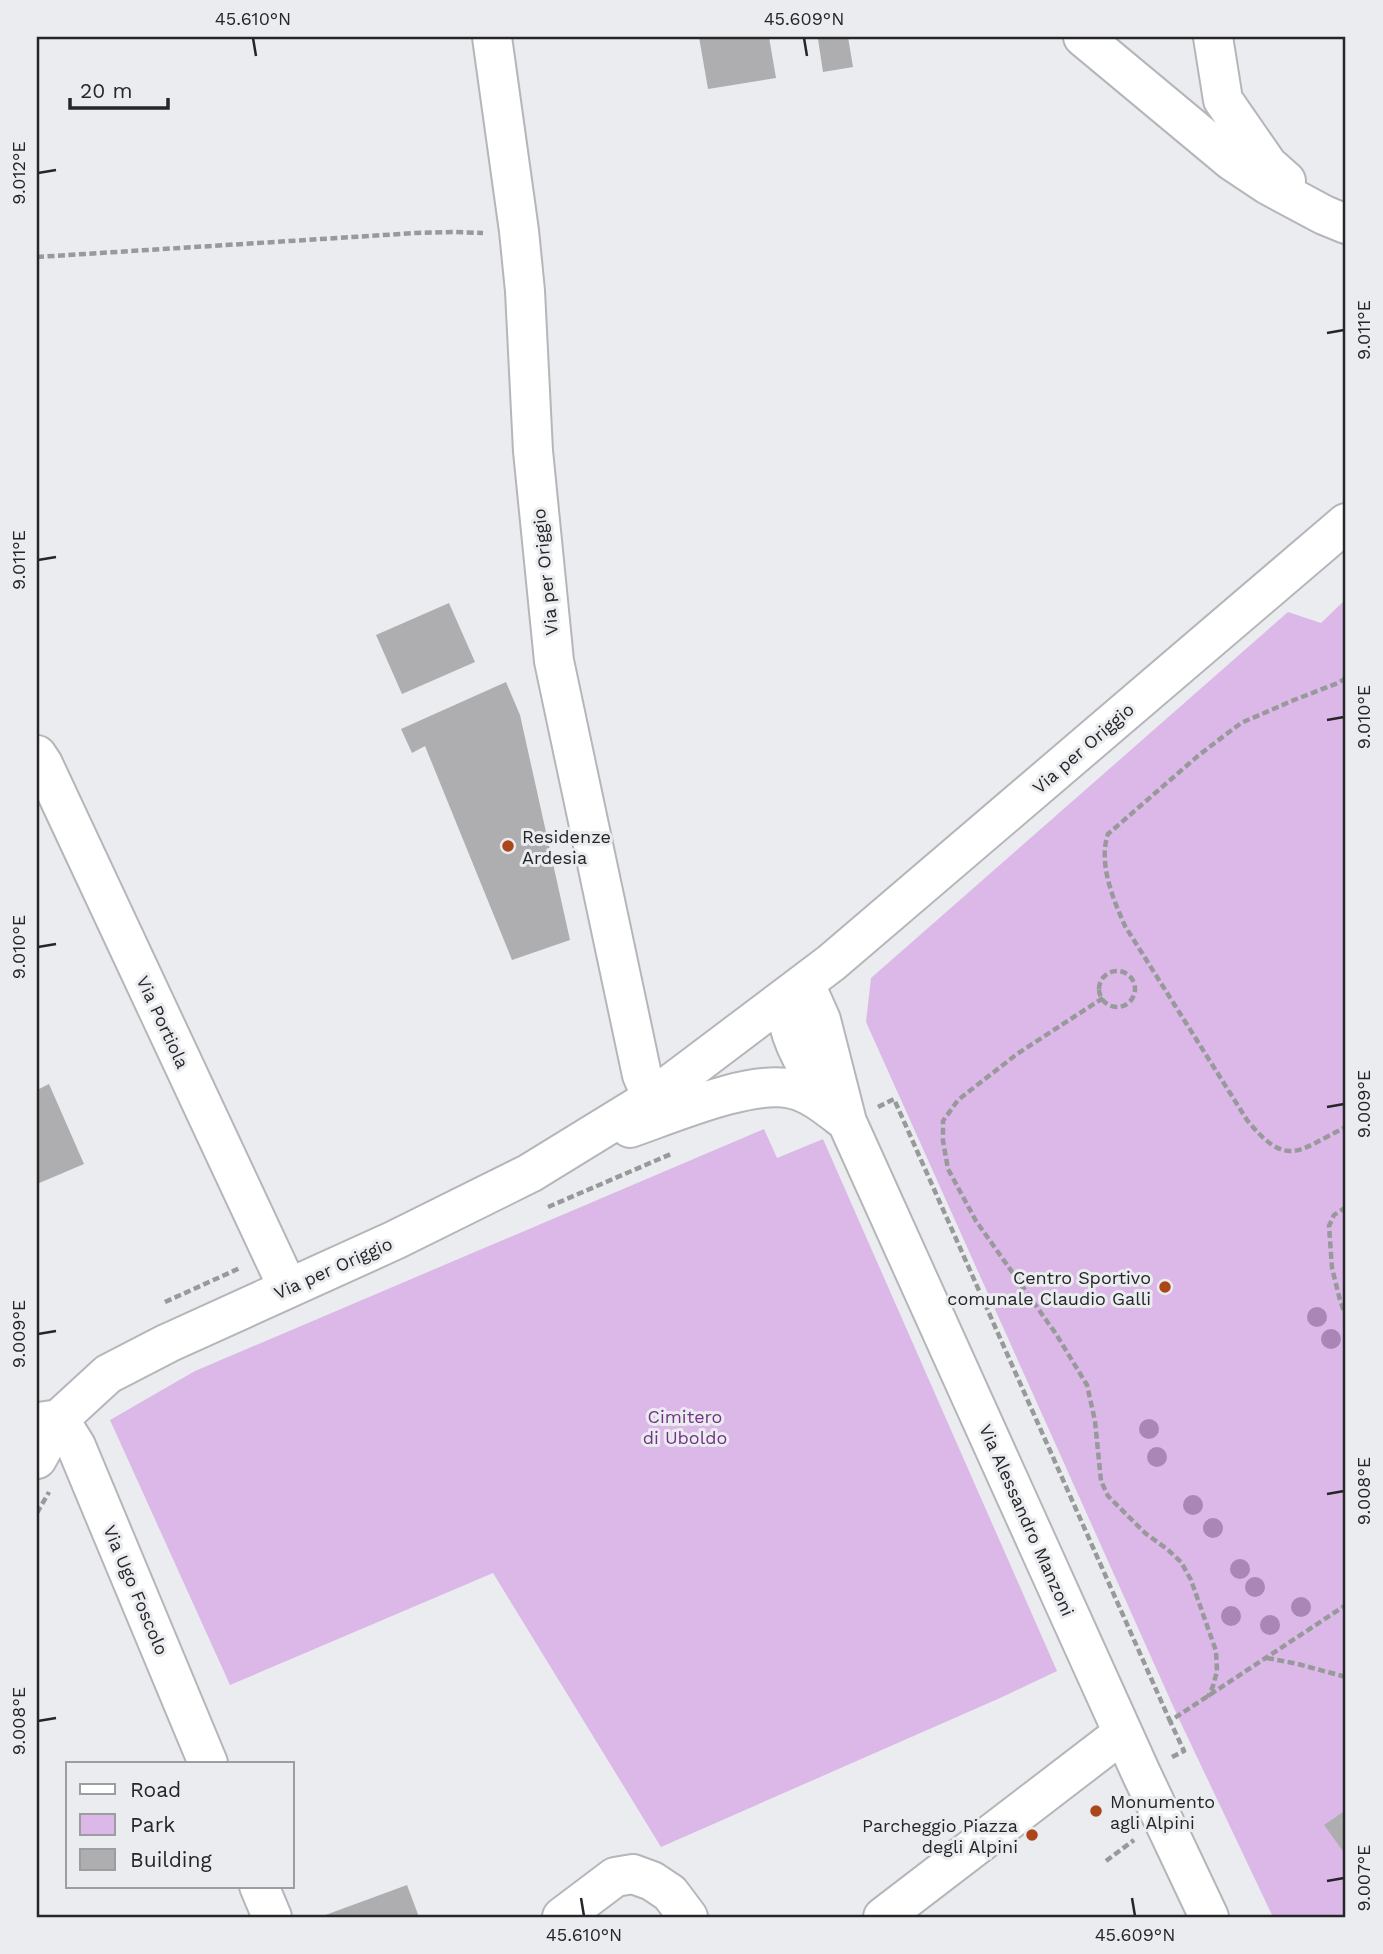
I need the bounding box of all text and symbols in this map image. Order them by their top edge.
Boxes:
text: 45.610°N [215,8,291,29]
text: 45.609°N [764,8,844,29]
scale bar [70,66,168,110]
text: 20 m [80,78,132,103]
text: 9.012°E [8,141,29,205]
text: 9.011°E [1353,300,1374,360]
street label: Via per Origgio [528,508,562,636]
text: 9.011°E [8,530,29,590]
text: 9.010°E [1353,685,1374,749]
street label: Via per Origgio [1028,698,1138,798]
place label: Residenze Ardesia [522,826,611,868]
marker: Residenze Ardesia [500,838,516,854]
text: 9.010°E [8,915,29,979]
street label: Via Portiola [132,972,194,1072]
text: 9.009°E [1353,1070,1374,1138]
street label: Via per Origgio [271,1233,395,1303]
place label: Centro Sportivo comunale Claudio Galli [947,1267,1151,1309]
marker: Centro Sportivo comunale Claudio Galli [1157,1279,1173,1295]
text: 9.009°E [8,1300,29,1368]
park label: Cimitero di Uboldo [643,1406,727,1448]
street label: Via Alessandro Manzoni [975,1421,1079,1619]
text: 9.008°E [1353,1457,1374,1525]
street label: Via Ugo Foscolo [99,1522,173,1658]
text: 9.008°E [8,1687,29,1755]
legend [66,1762,294,1888]
text: Road [130,1777,181,1802]
place label: Monumento agli Alpini [1110,1791,1215,1833]
marker: Monumento agli Alpini [1088,1803,1104,1819]
text: Park [130,1812,175,1837]
place label: Parcheggio Piazza degli Alpini [862,1815,1018,1857]
marker: Parcheggio Piazza degli Alpini [1024,1827,1040,1843]
text: 9.007°E [1353,1844,1374,1912]
text: Building [130,1847,212,1872]
text: 45.610°N [546,1924,622,1945]
text: 45.609°N [1095,1924,1175,1945]

